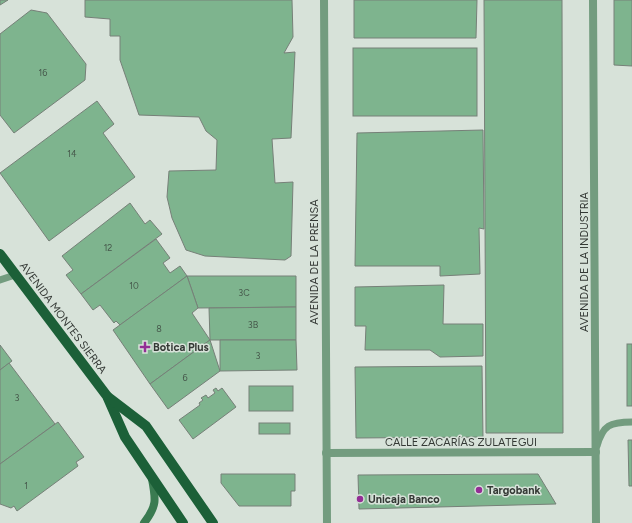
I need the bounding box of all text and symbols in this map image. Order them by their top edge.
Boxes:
house number: 16 [39,67,47,78]
house number: 14 [67,148,77,159]
street label: AVENIDA DE LA INDUSTRIA [578,191,591,332]
street label: AVENIDA DE LA PRENSA [308,199,321,325]
house number: 12 [104,242,112,253]
street label: AVENIDA MONTES SIERRA [17,260,110,377]
house number: 10 [129,280,139,291]
house number: 3C [238,287,250,298]
house number: 3B [248,319,259,330]
house number: 8 [156,323,162,334]
place label: Botica Plus [153,341,209,354]
marker: Botica Plus [140,342,150,352]
house number: 3 [256,350,261,361]
house number: 6 [182,372,188,383]
house number: 3 [15,392,20,403]
street label: CALLE ZACARÍAS ZULATEGUI [385,436,537,449]
house number: 1 [24,480,28,491]
place label: Targobank [487,484,540,497]
marker: Targobank [474,485,484,495]
place label: Unicaja Banco [368,493,440,506]
marker: Unicaja Banco [355,494,365,504]

